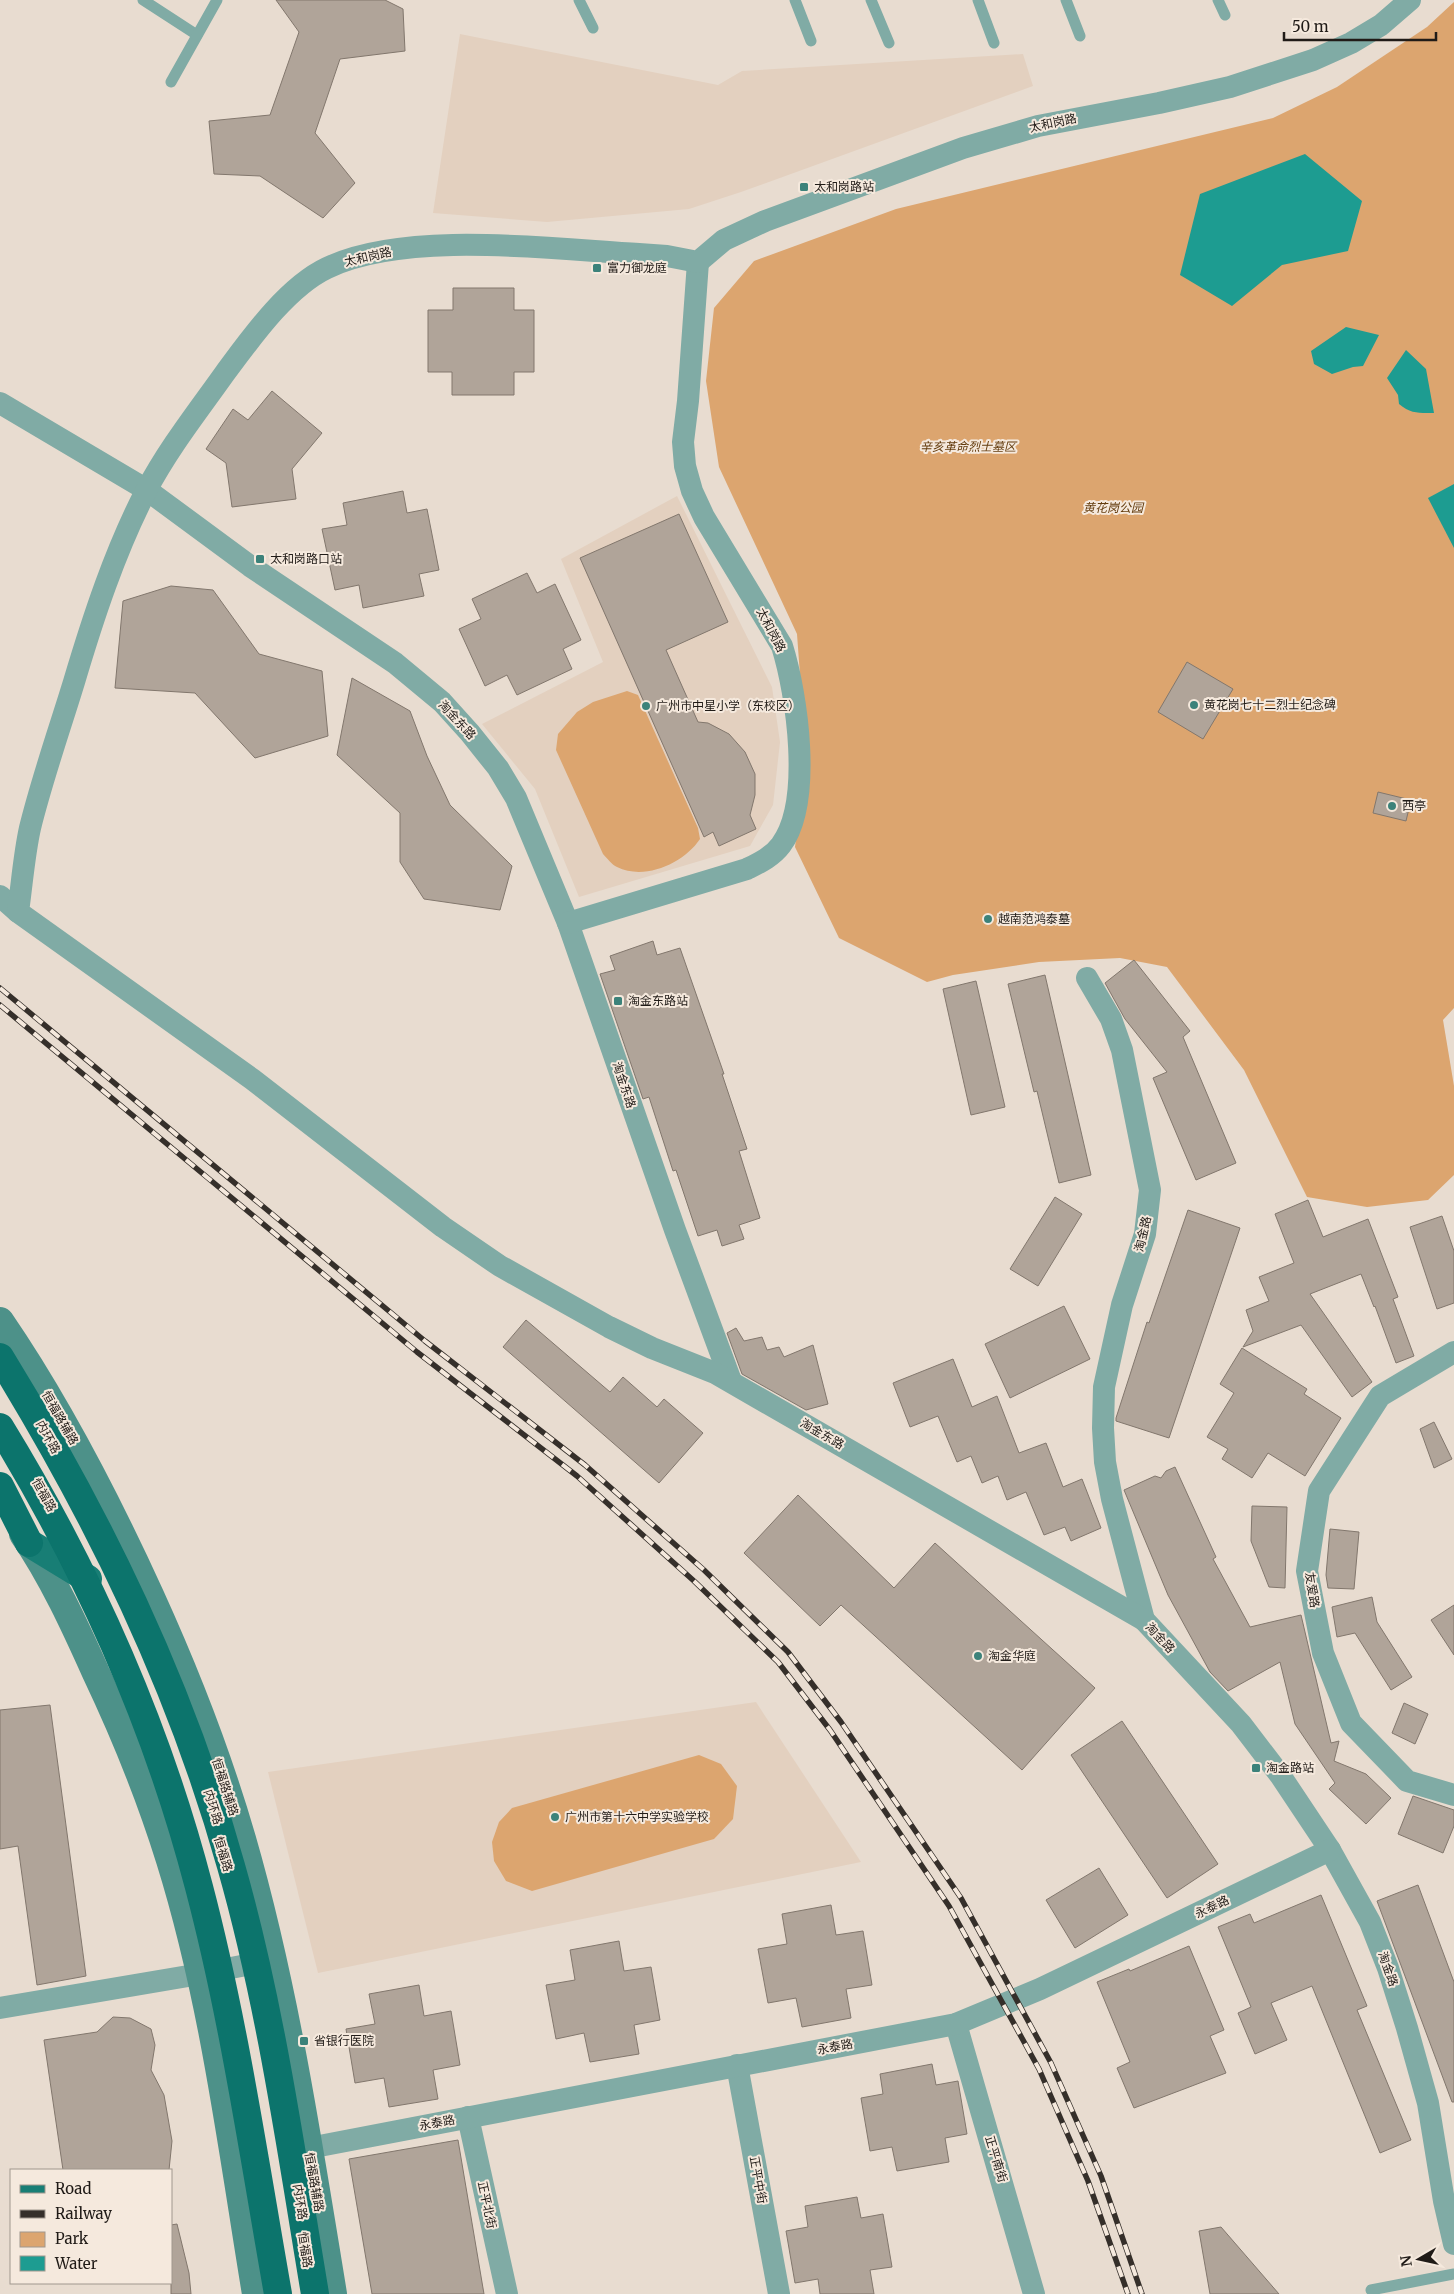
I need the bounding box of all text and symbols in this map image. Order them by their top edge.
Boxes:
scale bar [1284,10,1436,42]
text: 50 m [1292,17,1329,36]
street label: 太和岗路 [1028,110,1078,135]
place label: 太和岗路站 [814,179,874,194]
marker: 太和岗路站 [798,181,810,193]
street label: 太和岗路 [343,244,393,269]
place label: 富力御龙庭 [607,260,667,275]
marker: 富力御龙庭 [591,262,603,274]
park label: 辛亥革命烈士墓区 [920,439,1018,454]
park label: 黄花岗公园 [1083,500,1145,515]
place label: 太和岗路口站 [270,551,342,566]
marker: 太和岗路口站 [254,553,266,565]
street label: 太和岗路 [754,605,789,654]
street label: 淘金东路 [436,697,479,742]
place label: 黄花岗七十二烈士纪念碑 [1204,697,1336,712]
place label: 广州市中星小学（东校区） [656,698,800,713]
marker: 黄花岗七十二烈士纪念碑 [1188,699,1200,711]
marker: 广州市中星小学（东校区） [640,700,652,712]
place label: 西亭 [1402,798,1426,813]
marker: 西亭 [1386,800,1398,812]
place label: 越南范鸿泰墓 [998,911,1070,926]
marker: 越南范鸿泰墓 [982,913,994,925]
place label: 淘金东路站 [628,993,688,1008]
marker: 淘金东路站 [612,995,624,1007]
street label: 淘金东路 [610,1060,639,1110]
street label: 淘金路 [1131,1215,1154,1253]
street label: 恒福路辅路 [39,1388,82,1447]
street label: 淘金东路 [798,1415,847,1452]
street label: 内环路 [33,1417,64,1456]
street label: 恒福路 [29,1475,60,1514]
street label: 友爱路 [1302,1571,1323,1609]
street label: 淘金路 [1143,1619,1178,1656]
place label: 淘金华庭 [988,1648,1036,1663]
marker: 淘金华庭 [972,1650,984,1662]
street label: 恒福路辅路 [209,1756,242,1818]
place label: 淘金路站 [1266,1760,1314,1775]
marker: 淘金路站 [1250,1762,1262,1774]
street label: 内环路 [201,1787,226,1826]
place label: 广州市第十六中学实验学校 [565,1809,709,1824]
marker: 广州市第十六中学实验学校 [549,1811,561,1823]
street label: 恒福路 [211,1834,236,1873]
street label: 永泰路 [1192,1892,1231,1921]
street label: 淘金路 [1376,1949,1401,1988]
place label: 省银行医院 [314,2033,374,2048]
marker: 省银行医院 [298,2035,310,2047]
street label: 永泰路 [816,2036,854,2057]
street label: 永泰路 [418,2112,456,2133]
street label: 正平南街 [982,2134,1011,2184]
street label: 恒福路辅路 [302,2151,327,2213]
street label: 正平中街 [747,2155,770,2205]
legend [10,2169,172,2284]
text: Road [55,2179,91,2198]
street label: 正平北街 [475,2180,500,2230]
street label: 内环路 [290,2183,311,2221]
text: Railway [55,2204,112,2223]
text: Park [55,2229,89,2248]
street label: 恒福路 [295,2231,316,2269]
north arrow [1394,2234,1444,2284]
text: Water [54,2254,98,2273]
text: N [1396,2254,1416,2268]

